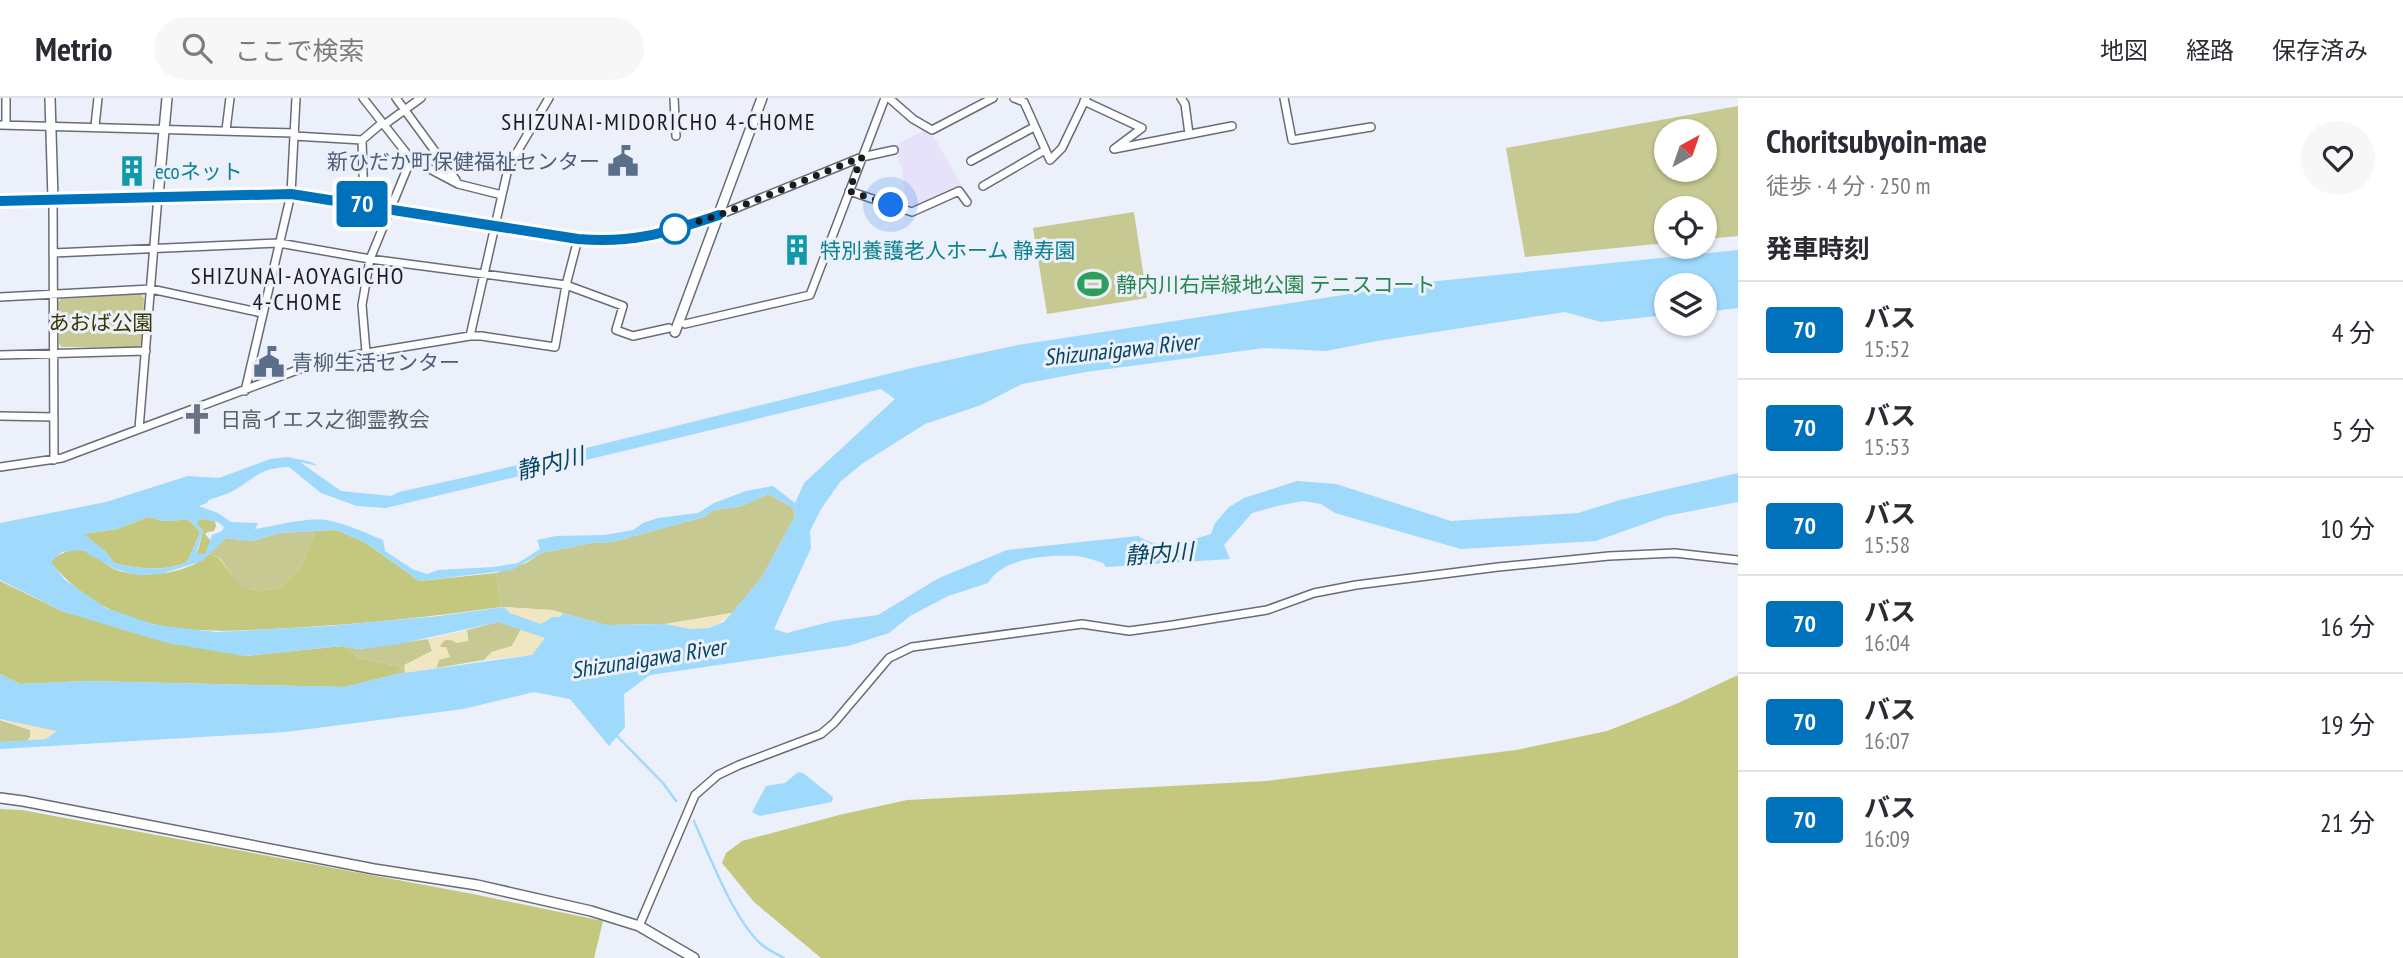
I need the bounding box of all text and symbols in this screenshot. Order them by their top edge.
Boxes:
search box [154,17,644,80]
text: Metrio [35,27,112,70]
icon: search [178,29,216,67]
text: ここで検索 [234,34,364,67]
text: 地図 [2100,35,2148,66]
text: 経路 [2186,35,2234,66]
text: 保存済み [2272,35,2368,66]
district label: SHIZUNAI-MIDORICHO 4-CHOME [501,107,817,136]
north arrow [1654,119,1717,182]
map controls [1654,119,1717,336]
text: Choritsubyoin-mae [1766,119,1987,162]
button: heart [2301,121,2375,195]
public building icon: 新ひだか町保健福祉センター [606,144,640,178]
place label: 新ひだか町保健福祉センター [327,148,600,175]
building icon: ecoネット [115,154,149,188]
place label: ecoネット [155,158,243,185]
text: 徒歩 · 4 分 · 250 m [1766,171,1930,200]
line badge: 70 [330,181,394,227]
your location [873,187,908,222]
text: 70 [351,188,373,219]
button: locate [1654,196,1717,259]
unlabelled marker [660,214,690,244]
text: 発車時刻 [1766,232,1870,265]
building icon: 特別養護老人ホーム 静寿園 [780,233,814,267]
place label: 特別養護老人ホーム 静寿園 [820,237,1076,264]
district label: SHIZUNAI-AOYAGICHO 4-CHOME [191,261,405,316]
sports icon: 静内川右岸緑地公園 テニスコート [1076,267,1110,301]
place label: 静内川右岸緑地公園 テニスコート [1116,271,1435,298]
button: layers [1654,273,1717,336]
text: バス [1864,301,1916,334]
park label: あおば公園 [49,309,154,336]
text: 70 [1793,314,1816,345]
text: 4 分 [2332,316,2375,349]
water label: Shizunaigawa River [1042,326,1203,372]
text: 15:52 [1864,334,1910,363]
public building icon: 青柳生活センター [252,345,286,379]
place label: 青柳生活センター [292,349,460,376]
text: バス [1864,399,1916,432]
church icon: 日高イエス之御霊教会 [180,402,214,436]
place label: 日高イエス之御霊教会 [220,406,430,433]
text: 70 [1793,412,1816,443]
text: 5 分 [2332,414,2375,447]
text: 15:53 [1864,432,1910,461]
water label: 静内川 [513,440,590,485]
text: バス [1864,497,1916,530]
text: 70 [1793,510,1816,541]
text: 10 分 [2320,512,2375,545]
text: 15:58 [1864,530,1910,559]
water label: 静内川 [1124,536,1197,570]
text: バス [1864,595,1916,628]
text: 70 [1793,608,1816,639]
text: 16 分 [2320,610,2375,643]
text: 16:04 [1864,628,1910,657]
water label: Shizunaigawa River [569,631,730,684]
text: バス [1864,693,1916,726]
text: 70 [1793,706,1816,737]
text: 19 分 [2320,708,2375,741]
text: 16:07 [1864,726,1910,755]
text: バス [1864,791,1916,824]
text: 70 [1793,804,1816,835]
text: 21 分 [2320,806,2375,839]
text: 16:09 [1864,824,1910,853]

